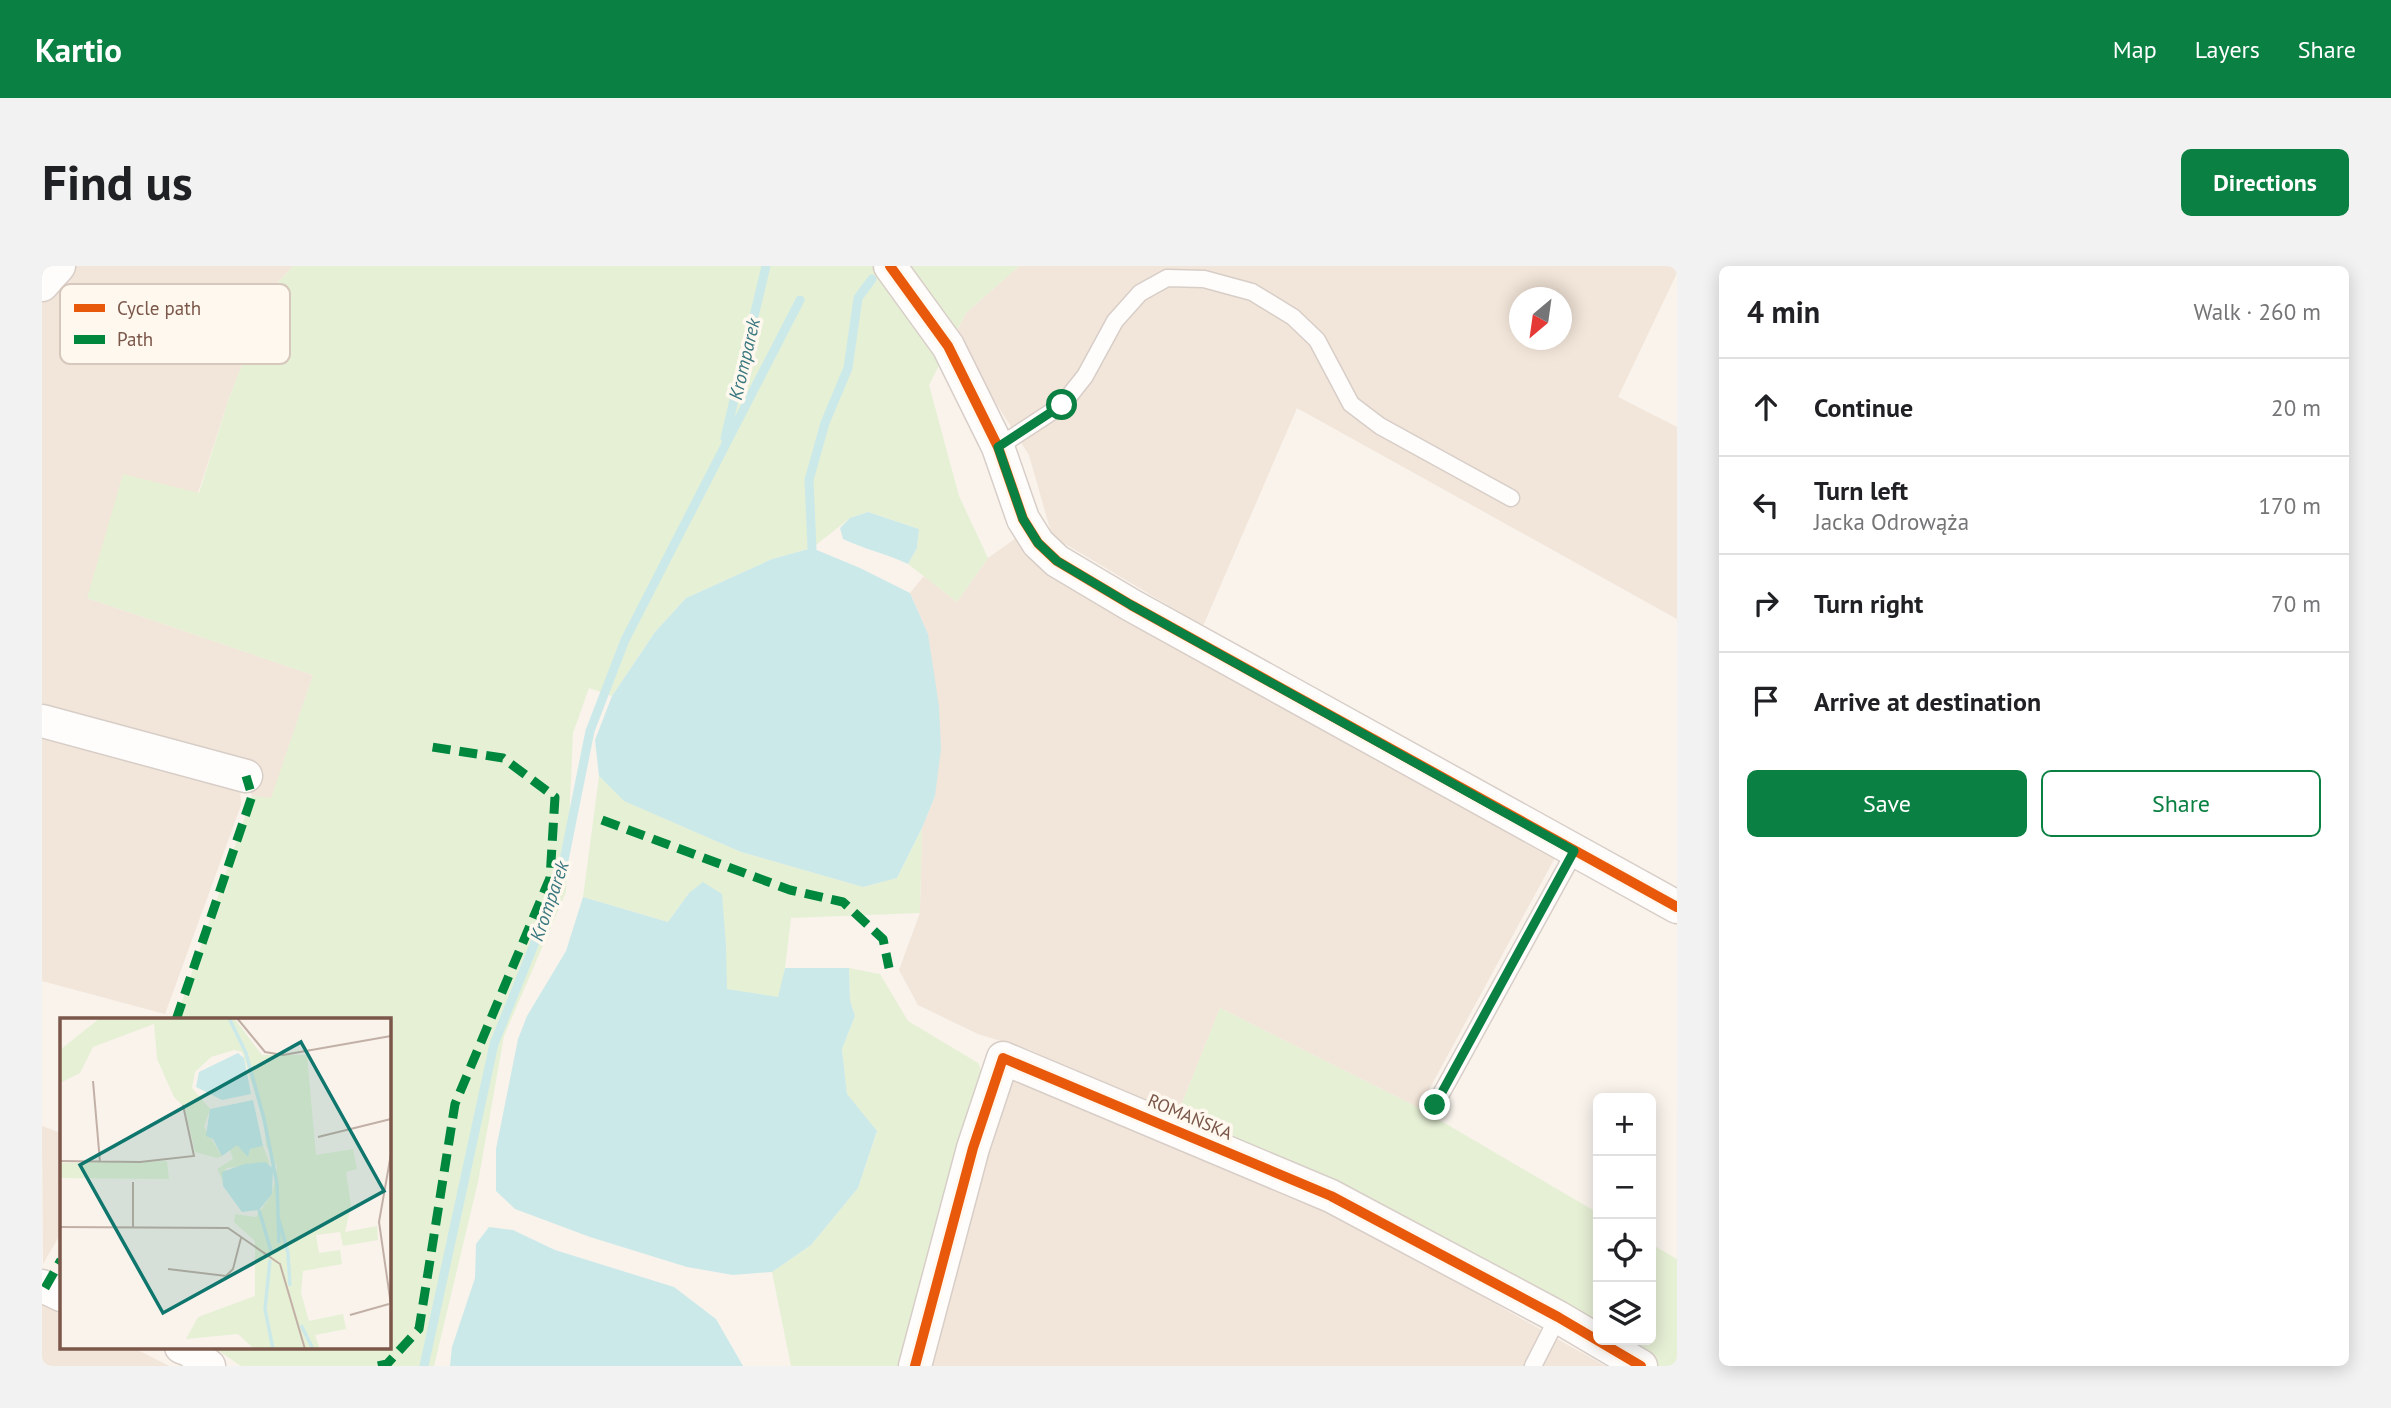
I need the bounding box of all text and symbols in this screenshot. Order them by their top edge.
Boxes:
text: Kartio [35,28,122,71]
text: Map [2113,34,2157,65]
text: Layers [2195,34,2260,65]
text: Share [2298,34,2356,65]
button: Directions [2181,149,2349,216]
text: Find us [42,150,193,214]
legend [60,284,290,364]
north arrow [1509,287,1572,350]
text: 4 min [1747,292,1820,331]
text: Cycle path [117,296,201,320]
text: Walk · 260 m [2194,297,2321,326]
water label: Kromparek [723,314,765,402]
text: Path [117,327,153,351]
icon: ahead [1747,388,1785,426]
route start [1046,389,1077,420]
text: Continue [1814,391,1913,424]
text: 20 m [2271,393,2321,422]
text: Turn left [1814,474,1908,507]
icon: left [1747,486,1785,524]
text: 170 m [2259,491,2321,520]
text: Jacka Odrowąża [1814,507,1969,536]
icon: right [1747,584,1785,622]
text: Turn right [1814,587,1923,620]
text: 70 m [2271,589,2321,618]
icon: arrive [1747,682,1785,720]
text: Arrive at destination [1814,685,2041,718]
button: Save [1747,770,2027,837]
button: Share [2041,770,2321,837]
water label: Kromparek [524,856,574,944]
inset map [60,1018,390,1348]
street label: ROMAŃSKA [1144,1088,1236,1145]
route end [1419,1089,1450,1120]
map controls [1593,1093,1656,1345]
button: + [1593,1093,1656,1156]
button: − [1593,1156,1656,1219]
button: locate [1593,1219,1656,1282]
button: layers [1593,1282,1656,1345]

